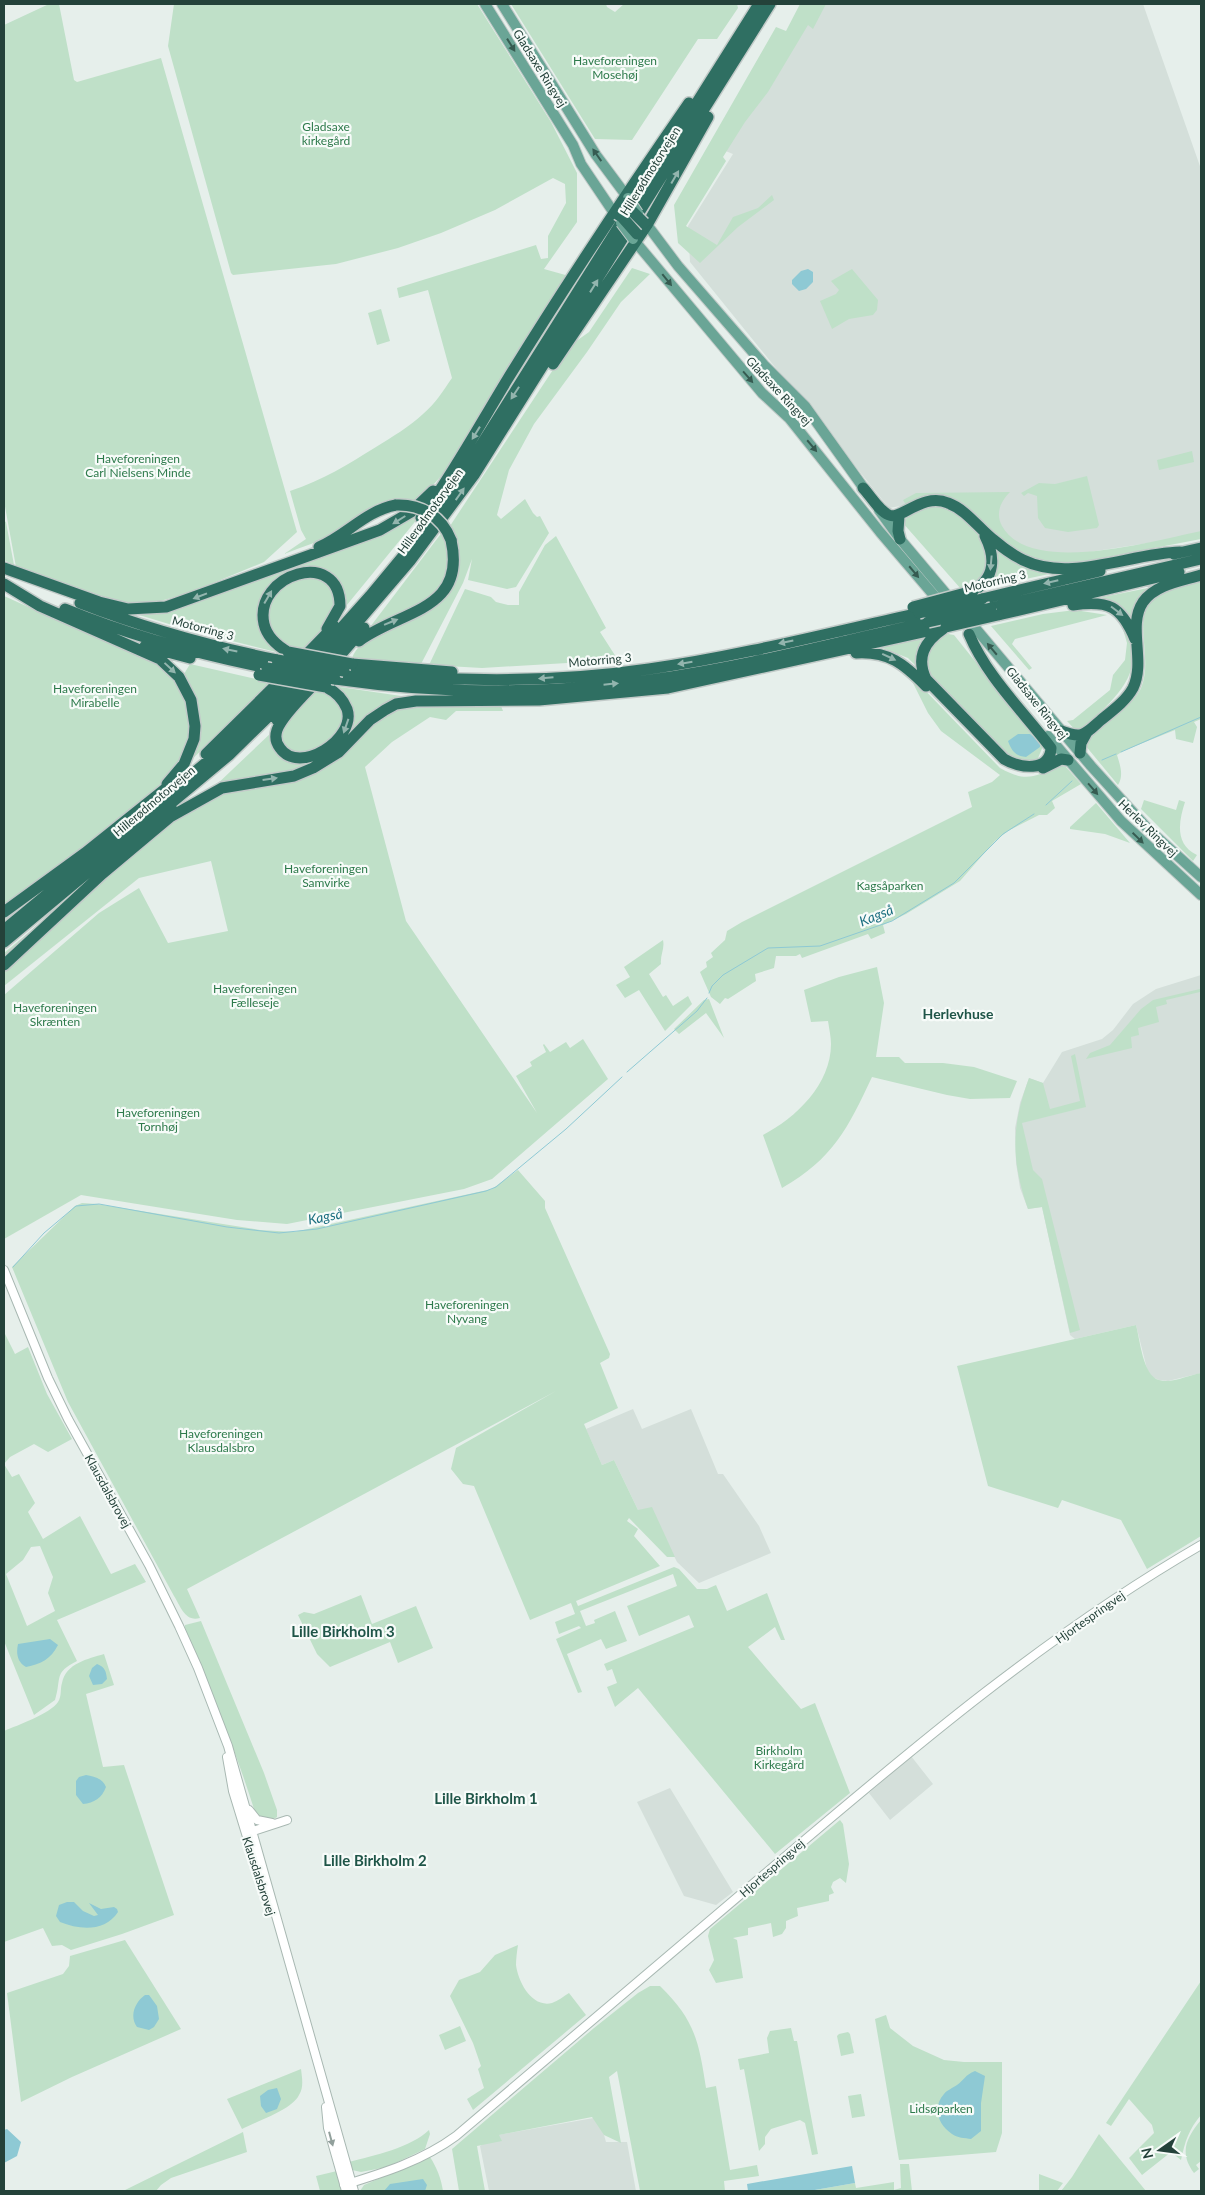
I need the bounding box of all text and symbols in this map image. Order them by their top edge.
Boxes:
street label: Gladsaxe Ringvej [510,26,570,110]
one-way arrow [506,39,516,52]
park label: Haveforeningen Mosehøj [573,53,657,82]
park label: Gladsaxe kirkegård [302,119,350,148]
street label: Hillerødmotorvejen [617,124,683,218]
one-way arrow [592,149,601,162]
one-way arrow [670,170,679,183]
one-way arrow [661,273,672,286]
one-way arrow [589,279,598,292]
street label: Gladsaxe Ringvej [743,353,815,429]
one-way arrow [742,370,754,382]
one-way arrow [510,386,520,399]
one-way arrow [471,427,480,440]
one-way arrow [806,439,817,452]
park label: Haveforeningen Carl Nielsens Minde [85,451,191,480]
street label: Hillerødmotorvejen [394,465,466,557]
one-way arrow [455,487,465,501]
one-way arrow [393,515,406,524]
one-way arrow [987,555,995,571]
one-way arrow [908,566,919,578]
street label: Motorring 3 [962,567,1028,595]
one-way arrow [1044,578,1059,586]
one-way arrow [264,590,272,605]
one-way arrow [193,592,208,600]
one-way arrow [1110,606,1124,616]
street label: Motorring 3 [170,613,236,643]
one-way arrow [384,618,398,626]
one-way arrow [778,638,793,646]
one-way arrow [987,642,998,655]
one-way arrow [222,646,237,654]
street label: Motorring 3 [568,650,632,670]
one-way arrow [882,654,896,662]
one-way arrow [676,660,692,668]
one-way arrow [164,662,176,674]
street label: Gladsaxe Ringvej [1003,664,1071,742]
one-way arrow [538,675,554,683]
one-way arrow [603,680,619,688]
park label: Haveforeningen Mirabelle [53,681,137,710]
one-way arrow [342,719,350,734]
street label: Hillerødmotorvejen [110,763,198,839]
one-way arrow [263,775,279,783]
one-way arrow [1087,783,1098,795]
street label: Herlev Ringvej [1115,796,1181,860]
one-way arrow [1132,832,1144,844]
park label: Haveforeningen Samvirke [284,861,368,890]
park label: Kagsåparken [856,878,924,893]
water label: Kagså [857,901,895,929]
park label: Haveforeningen Fælleseje [213,981,297,1010]
park label: Haveforeningen Skrænten [13,1000,97,1029]
district label: Herlevhuse [923,1005,994,1022]
park label: Haveforeningen Tornhøj [116,1105,200,1134]
water label: Kagså [306,1204,344,1228]
park label: Haveforeningen Nyvang [425,1297,509,1326]
park label: Haveforeningen Klausdalsbro [179,1426,263,1455]
street label: Klausdalsbrovej [82,1451,135,1531]
street label: Hjortespringvej [1052,1588,1128,1646]
district label: Lille Birkholm 3 [291,1622,395,1640]
park label: Birkholm Kirkegård [754,1743,804,1772]
district label: Lille Birkholm 1 [434,1789,538,1807]
street label: Klausdalsbrovej [239,1835,279,1917]
street label: Hjortespringvej [736,1836,808,1900]
district label: Lille Birkholm 2 [323,1851,427,1869]
park label: Lidsøparken [909,2101,973,2116]
north arrow [1135,2125,1185,2175]
one-way arrow [328,2132,336,2147]
text: N [1137,2146,1156,2161]

